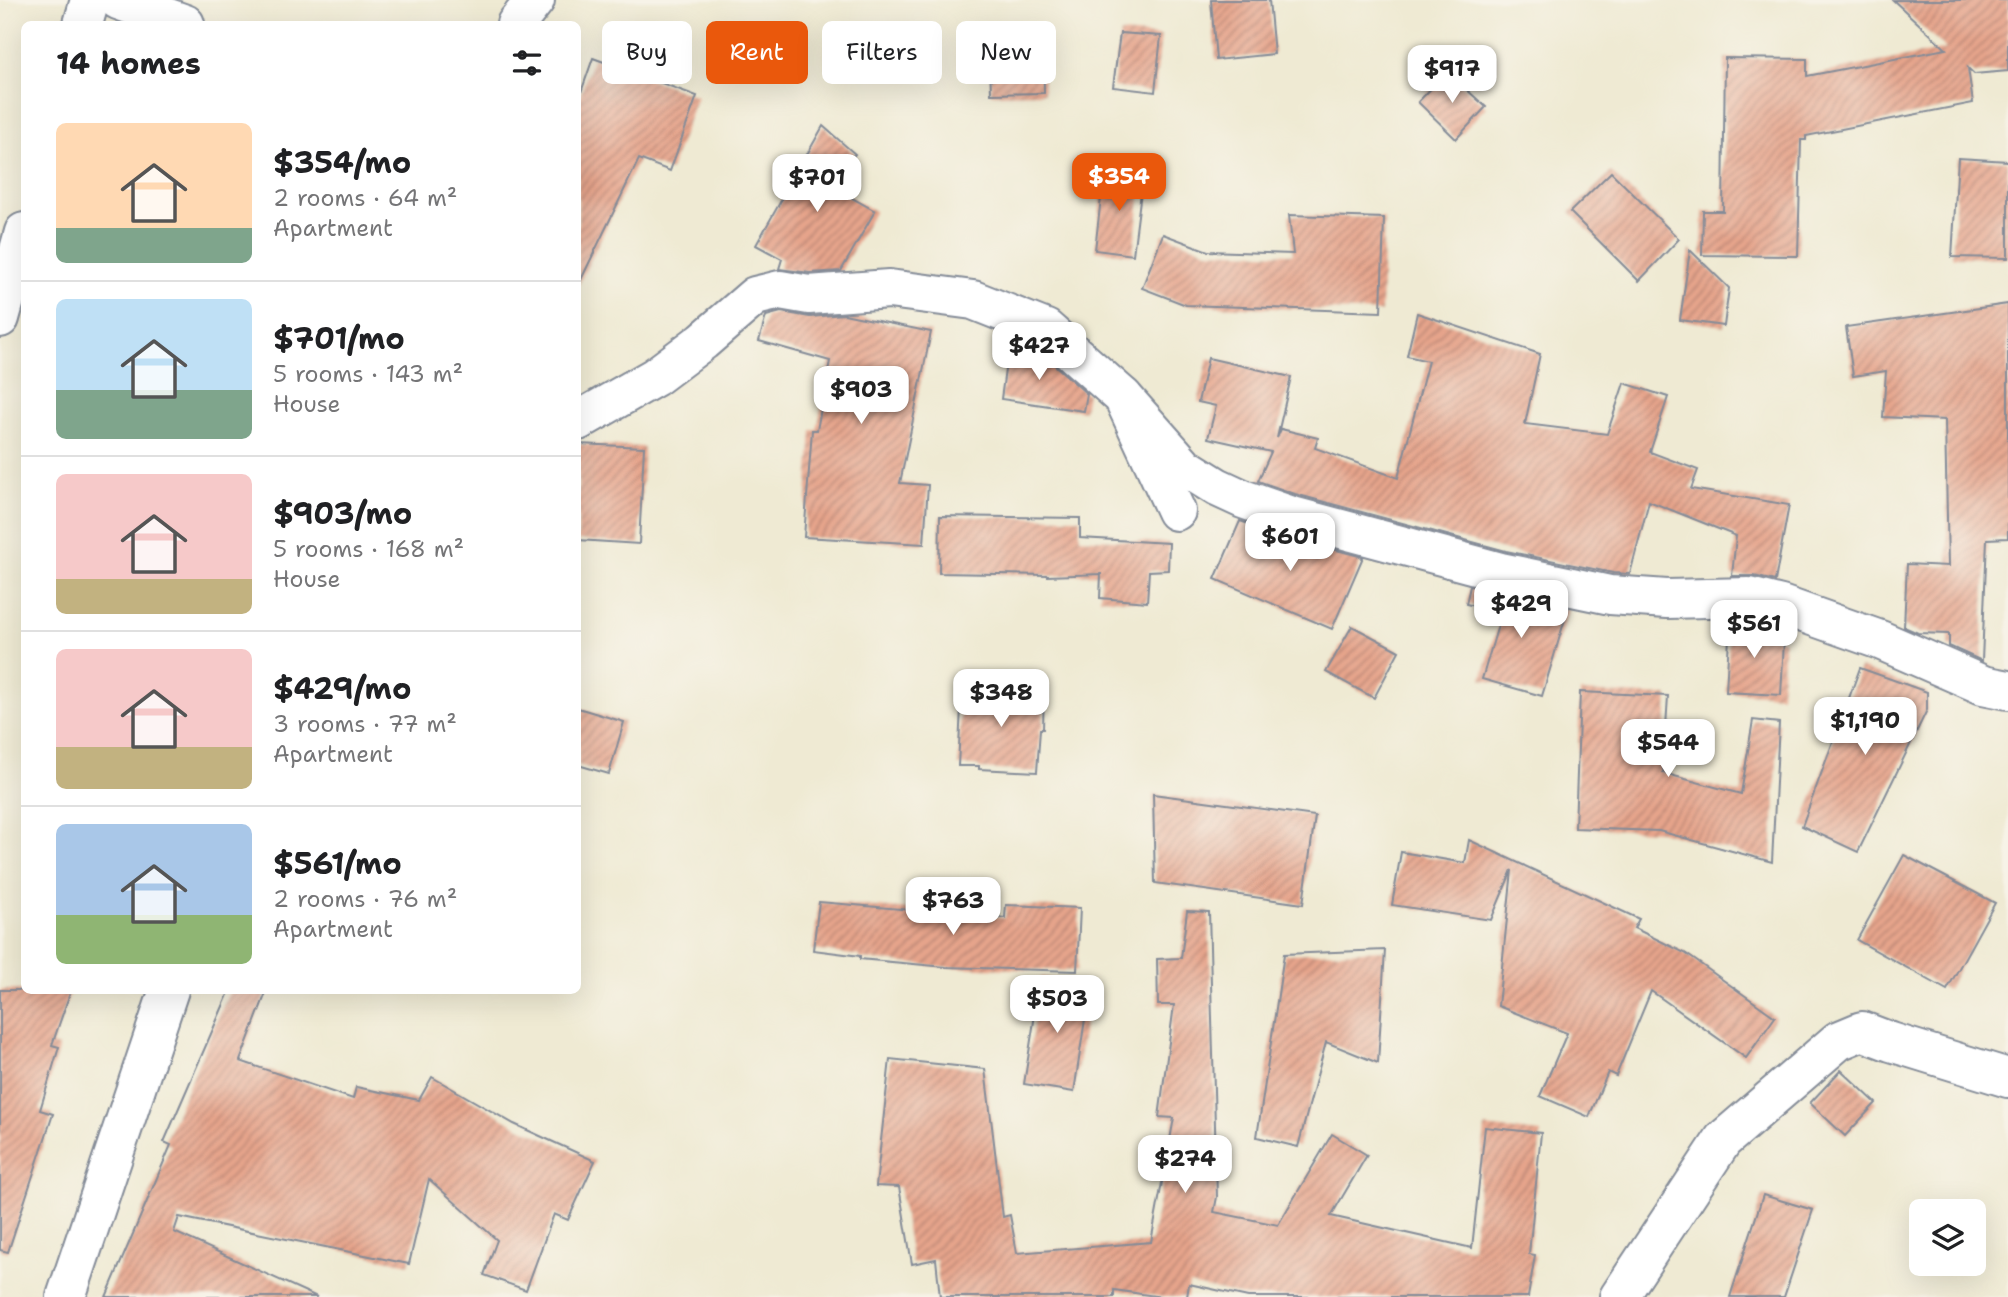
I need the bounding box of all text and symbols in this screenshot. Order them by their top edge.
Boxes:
chip: Buy [602,21,692,84]
chip: Rent [706,21,808,84]
chip: Filters [822,21,942,84]
chip: New [956,21,1056,84]
text: 14 homes [56,43,201,84]
icon: filters [508,44,546,82]
pin: $917 [1411,46,1493,105]
text: $917 [1424,53,1480,83]
text: $354/mo [273,142,411,183]
icon: home [112,151,196,235]
pin: $701 [776,154,858,214]
pin: $354 [1078,154,1160,213]
text: $354 [1088,161,1150,191]
text: $701 [788,162,846,192]
text: 2 rooms · 64 m² [273,183,457,213]
text: Apartment [273,213,393,243]
text: $701/mo [273,318,405,359]
pin: $427 [998,322,1080,382]
icon: home [112,327,196,411]
text: $427 [1008,330,1070,360]
text: 5 rooms · 143 m² [273,359,463,389]
pin: $903 [820,366,902,426]
text: $903 [830,374,892,404]
text: House [273,389,341,419]
text: $903/mo [273,493,412,534]
icon: home [112,502,196,586]
pin: $601 [1249,514,1331,573]
text: $601 [1261,521,1319,551]
text: 5 rooms · 168 m² [273,534,464,564]
text: House [273,564,341,594]
pin: $429 [1480,580,1562,640]
text: $429 [1490,588,1552,618]
pin: $561 [1713,600,1795,660]
text: $561 [1727,608,1781,638]
text: $429/mo [273,668,411,709]
pin: $348 [960,670,1042,729]
icon: home [112,677,196,761]
text: $348 [969,677,1033,707]
pin: $1,190 [1808,698,1922,757]
text: $1,190 [1830,705,1900,735]
text: 3 rooms · 77 m² [273,709,457,739]
pin: $544 [1627,720,1709,779]
text: $544 [1637,727,1699,757]
text: Apartment [273,739,393,769]
text: $561/mo [273,843,402,884]
icon: home [112,852,196,936]
pin: $763 [912,878,994,937]
text: 2 rooms · 76 m² [273,884,457,914]
text: $763 [922,885,984,915]
text: Apartment [273,914,393,944]
pin: $503 [1016,976,1098,1035]
text: $503 [1026,983,1088,1013]
pin: $274 [1144,1136,1226,1195]
text: $274 [1154,1143,1216,1173]
map controls [1909,1199,1986,1276]
button: layers [1909,1199,1986,1276]

